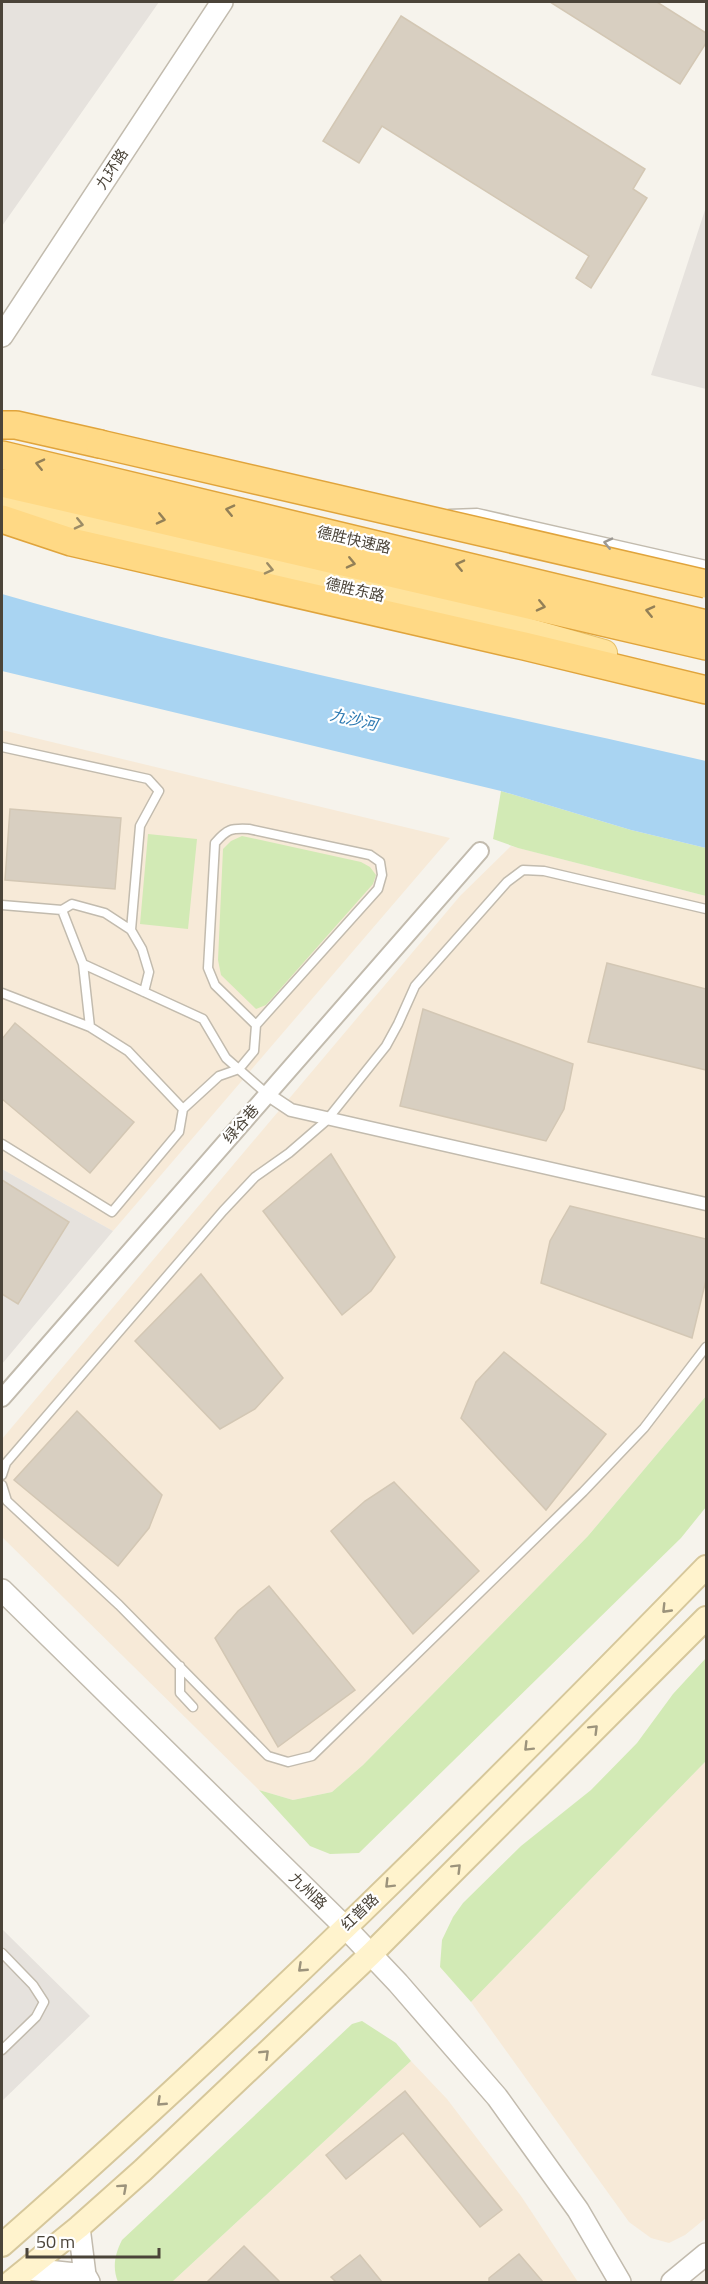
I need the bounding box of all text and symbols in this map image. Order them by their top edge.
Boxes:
street label: 九环路 [90,144,133,194]
one-way arrow [35,459,45,472]
one-way arrow [225,504,235,517]
one-way arrow [156,512,166,525]
one-way arrow [74,516,84,529]
street label: 德胜快速路 [315,520,393,559]
one-way arrow [604,537,614,550]
one-way arrow [346,555,356,568]
one-way arrow [455,560,465,573]
one-way arrow [263,562,273,575]
street label: 德胜东路 [323,572,387,607]
one-way arrow [536,599,546,612]
one-way arrow [645,605,655,618]
water label: 九沙河 [328,702,383,737]
street label: 绿谷巷 [217,1099,264,1148]
one-way arrow [662,1601,673,1612]
one-way arrow [587,1726,598,1737]
one-way arrow [525,1740,535,1751]
one-way arrow [449,1864,460,1875]
street label: 九州路 [284,1867,333,1915]
one-way arrow [386,1876,397,1887]
street label: 红普路 [335,1888,384,1936]
one-way arrow [299,1960,310,1971]
one-way arrow [258,2050,268,2061]
one-way arrow [157,2095,168,2106]
one-way arrow [116,2184,127,2195]
scale bar [27,2221,159,2259]
text: 50 m [36,2228,75,2255]

